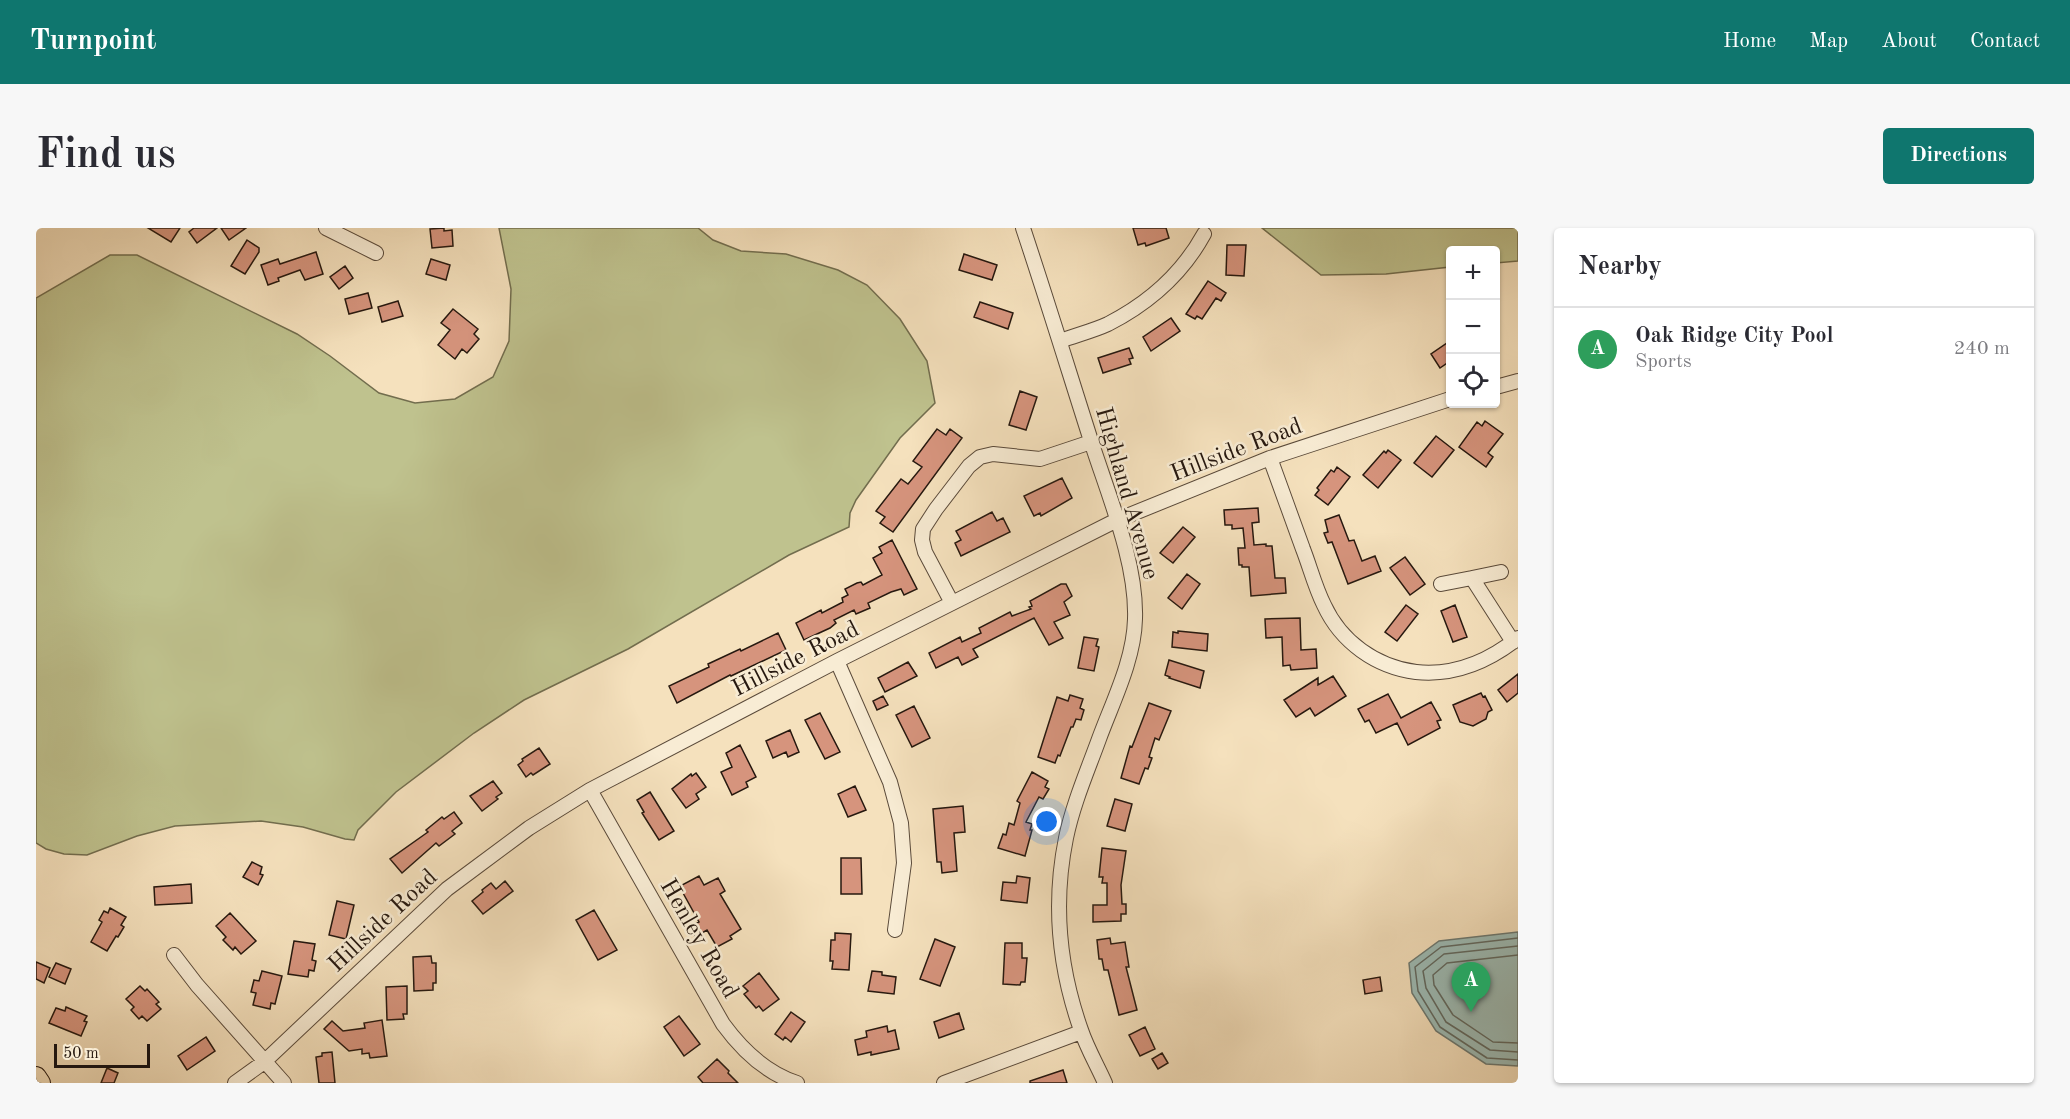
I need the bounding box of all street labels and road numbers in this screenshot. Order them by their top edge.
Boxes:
street label: Highland Avenue [1090,405,1162,583]
street label: Hillside Road [1168,415,1306,487]
street label: Hillside Road [729,618,863,702]
street label: Hillside Road [324,865,442,978]
street label: Henley Road [655,875,742,1003]

